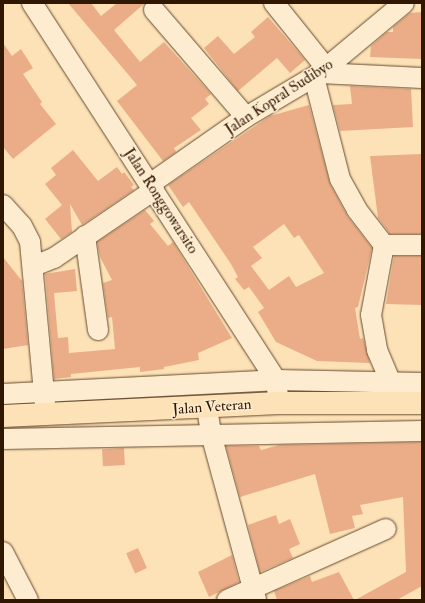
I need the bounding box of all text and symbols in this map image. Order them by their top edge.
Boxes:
street label: Jalan Kopral Sudibyo [222,55,336,139]
street label: Jalan Ronggowarsito [120,145,202,257]
street label: Jalan Veteran [172,395,252,419]

